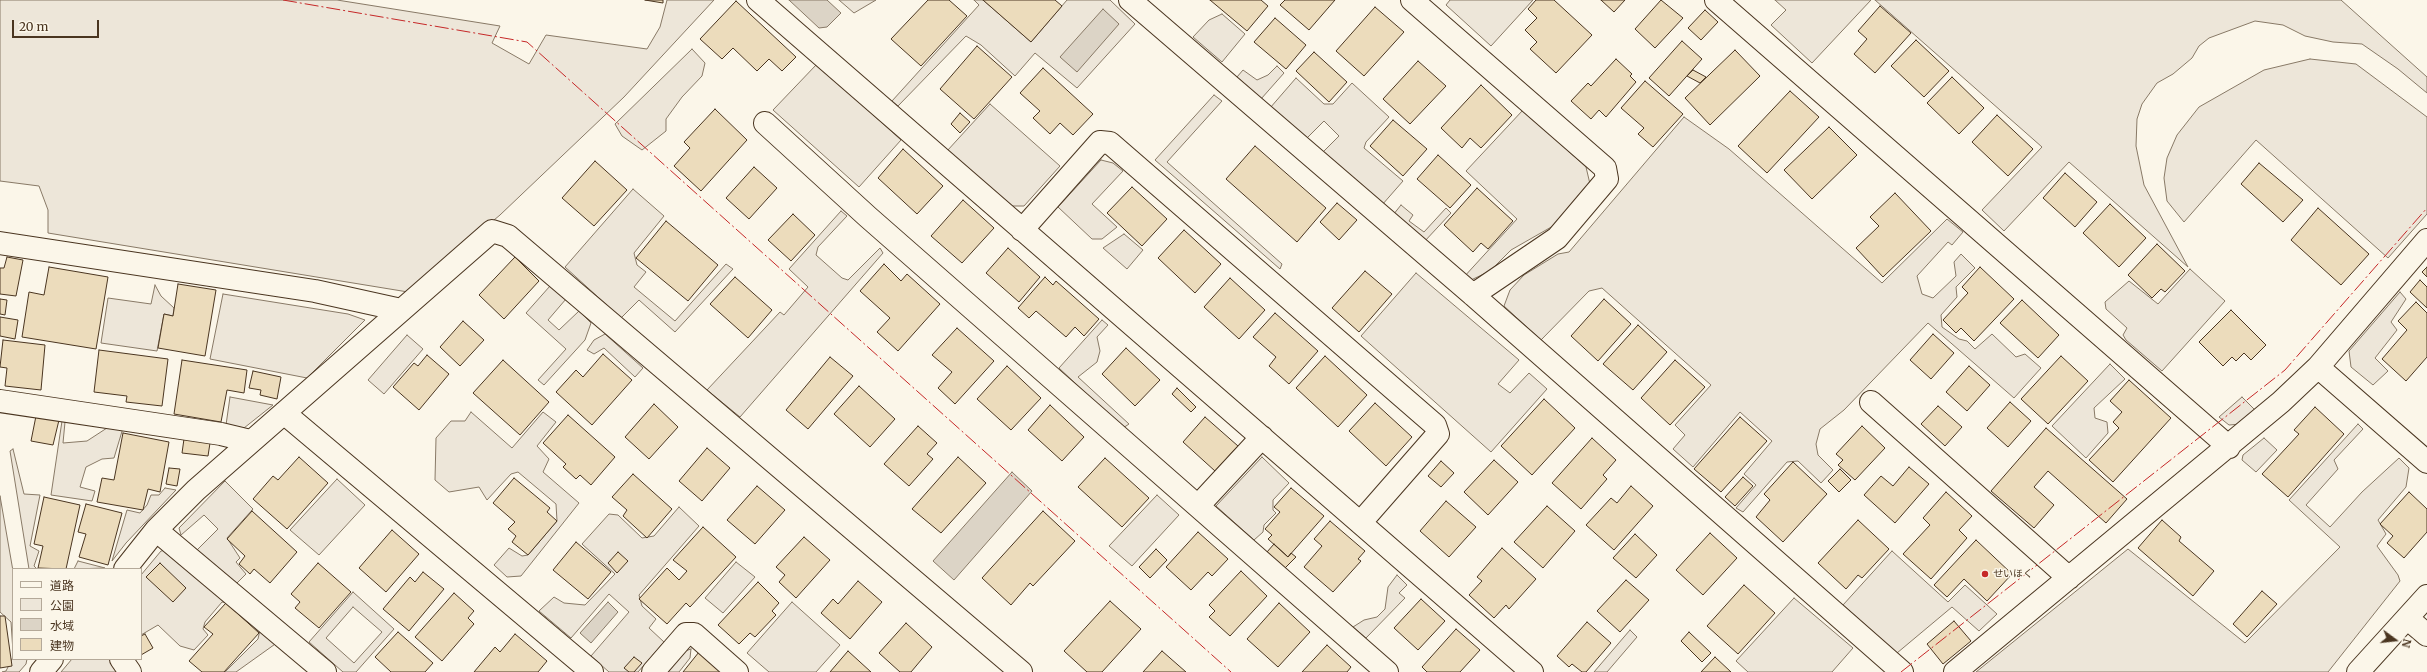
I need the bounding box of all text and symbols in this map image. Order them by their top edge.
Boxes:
scale bar [14,12,101,38]
text: 20 m [19,19,48,34]
legend [12,568,142,660]
place label: せいほく [1993,568,2033,580]
marker: せいほく [1980,569,1990,579]
text: 道路 [50,578,74,593]
text: 公園 [50,598,74,613]
text: 水域 [50,618,74,633]
north arrow [2375,620,2415,660]
text: N [2399,637,2414,649]
text: 建物 [50,638,74,653]

